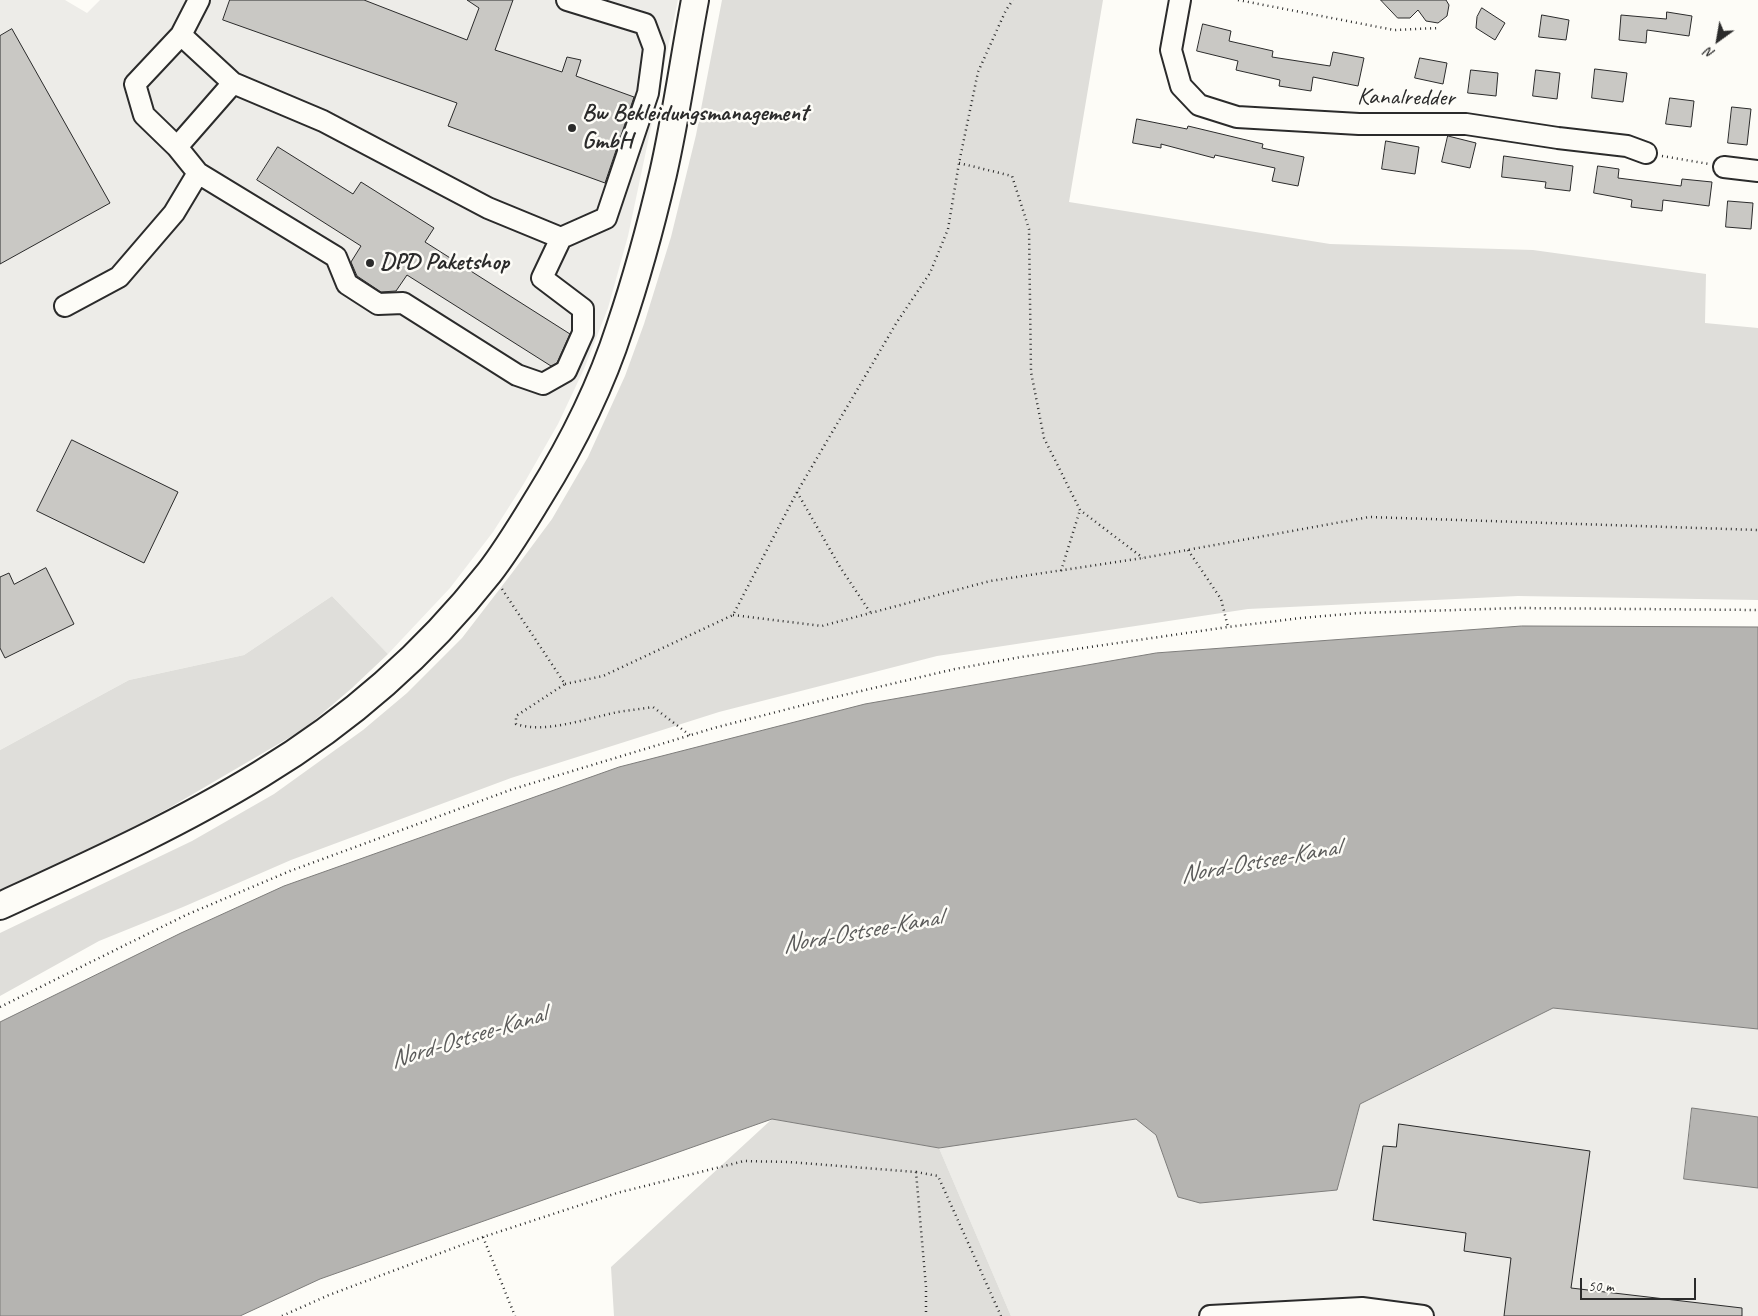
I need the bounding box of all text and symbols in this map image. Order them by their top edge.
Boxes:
north arrow [1693,15,1743,65]
text: N [1702,44,1718,63]
street label: Kanalredder [1357,83,1455,113]
place label: Bw Bekleidungsmanagement GmbH [582,100,808,156]
marker: Bw Bekleidungsmanagement GmbH [566,122,578,134]
place label: DPD Paketshop [380,249,509,277]
marker: DPD Paketshop [364,257,376,269]
water label: Nord-Ostsee-Kanal [1178,833,1342,891]
water label: Nord-Ostsee-Kanal [780,903,944,961]
water label: Nord-Ostsee-Kanal [387,1000,549,1076]
scale bar [1583,1268,1699,1300]
text: 50 m [1588,1277,1614,1296]

